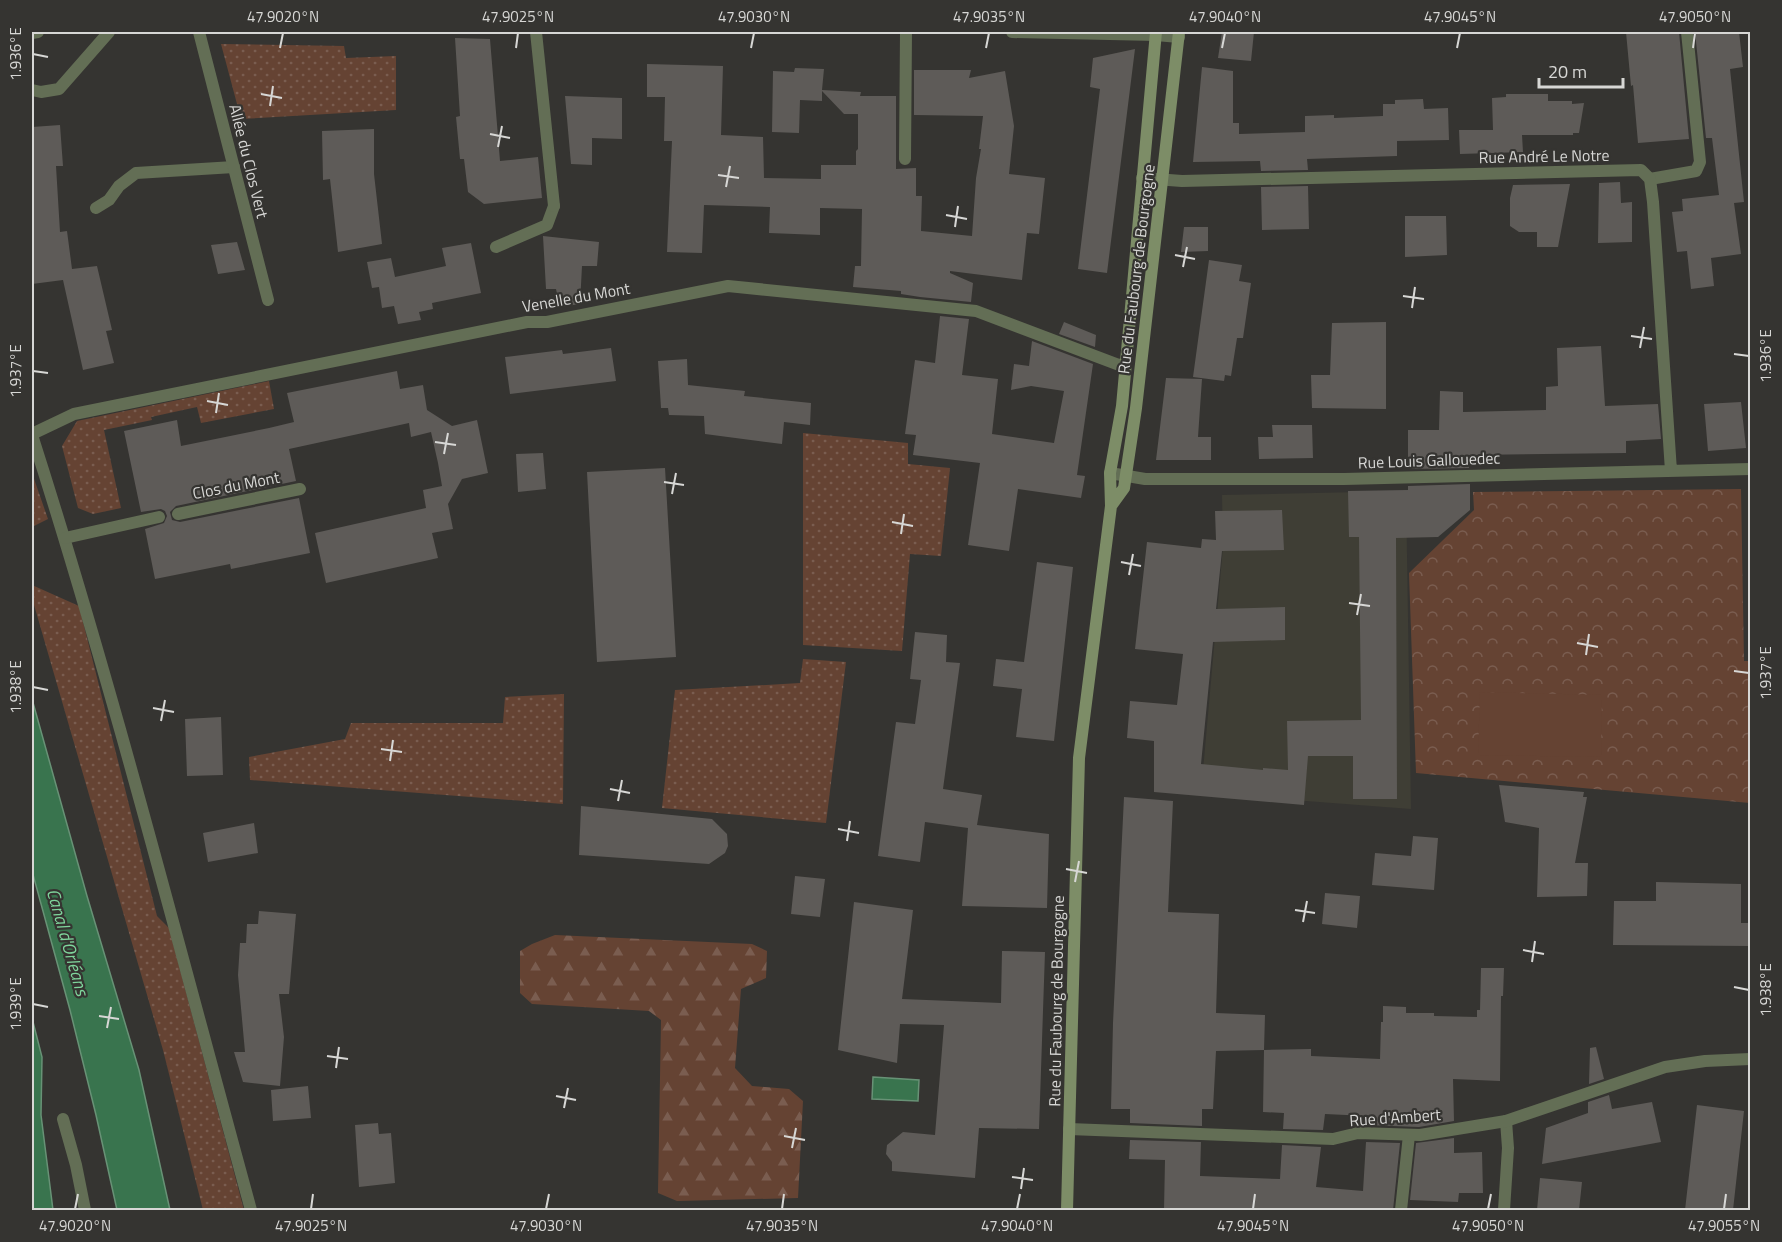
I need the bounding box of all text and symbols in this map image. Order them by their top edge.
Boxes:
text: 47.9020°N [247,5,319,28]
text: 47.9025°N [482,5,554,28]
text: 47.9030°N [718,5,790,28]
text: 47.9035°N [953,5,1025,28]
text: 47.9040°N [1189,5,1261,28]
text: 47.9045°N [1424,5,1496,28]
text: 47.9050°N [1659,5,1731,28]
text: 1.936°E [4,27,27,81]
scale bar [1539,51,1623,89]
text: 20 m [1548,58,1587,85]
street label: Allée du Clos Vert [223,101,275,221]
street label: Rue André Le Notre [1478,143,1610,169]
street label: Rue du Faubourg de Bourgogne [1111,163,1161,375]
street label: Venelle du Mont [520,276,632,318]
text: 1.936°E [1754,329,1777,383]
text: 1.937°E [4,344,27,398]
street label: Rue Louis Gallouedec [1357,446,1501,474]
street label: Clos du Mont [190,465,282,505]
text: 1.937°E [1754,646,1777,700]
text: 1.938°E [4,660,27,714]
water label: Canal d'Orléans [40,885,97,1000]
street label: Rue du Faubourg de Bourgogne [1042,895,1070,1107]
text: 1.938°E [1754,963,1777,1017]
text: 1.939°E [4,977,27,1031]
street label: Rue d'Ambert [1348,1102,1442,1132]
text: 47.9020°N [39,1214,111,1237]
text: 47.9025°N [275,1214,347,1237]
text: 47.9030°N [510,1214,582,1237]
text: 47.9035°N [746,1214,818,1237]
text: 47.9040°N [981,1214,1053,1237]
text: 47.9045°N [1217,1214,1289,1237]
text: 47.9050°N [1452,1214,1524,1237]
text: 47.9055°N [1688,1214,1760,1237]

